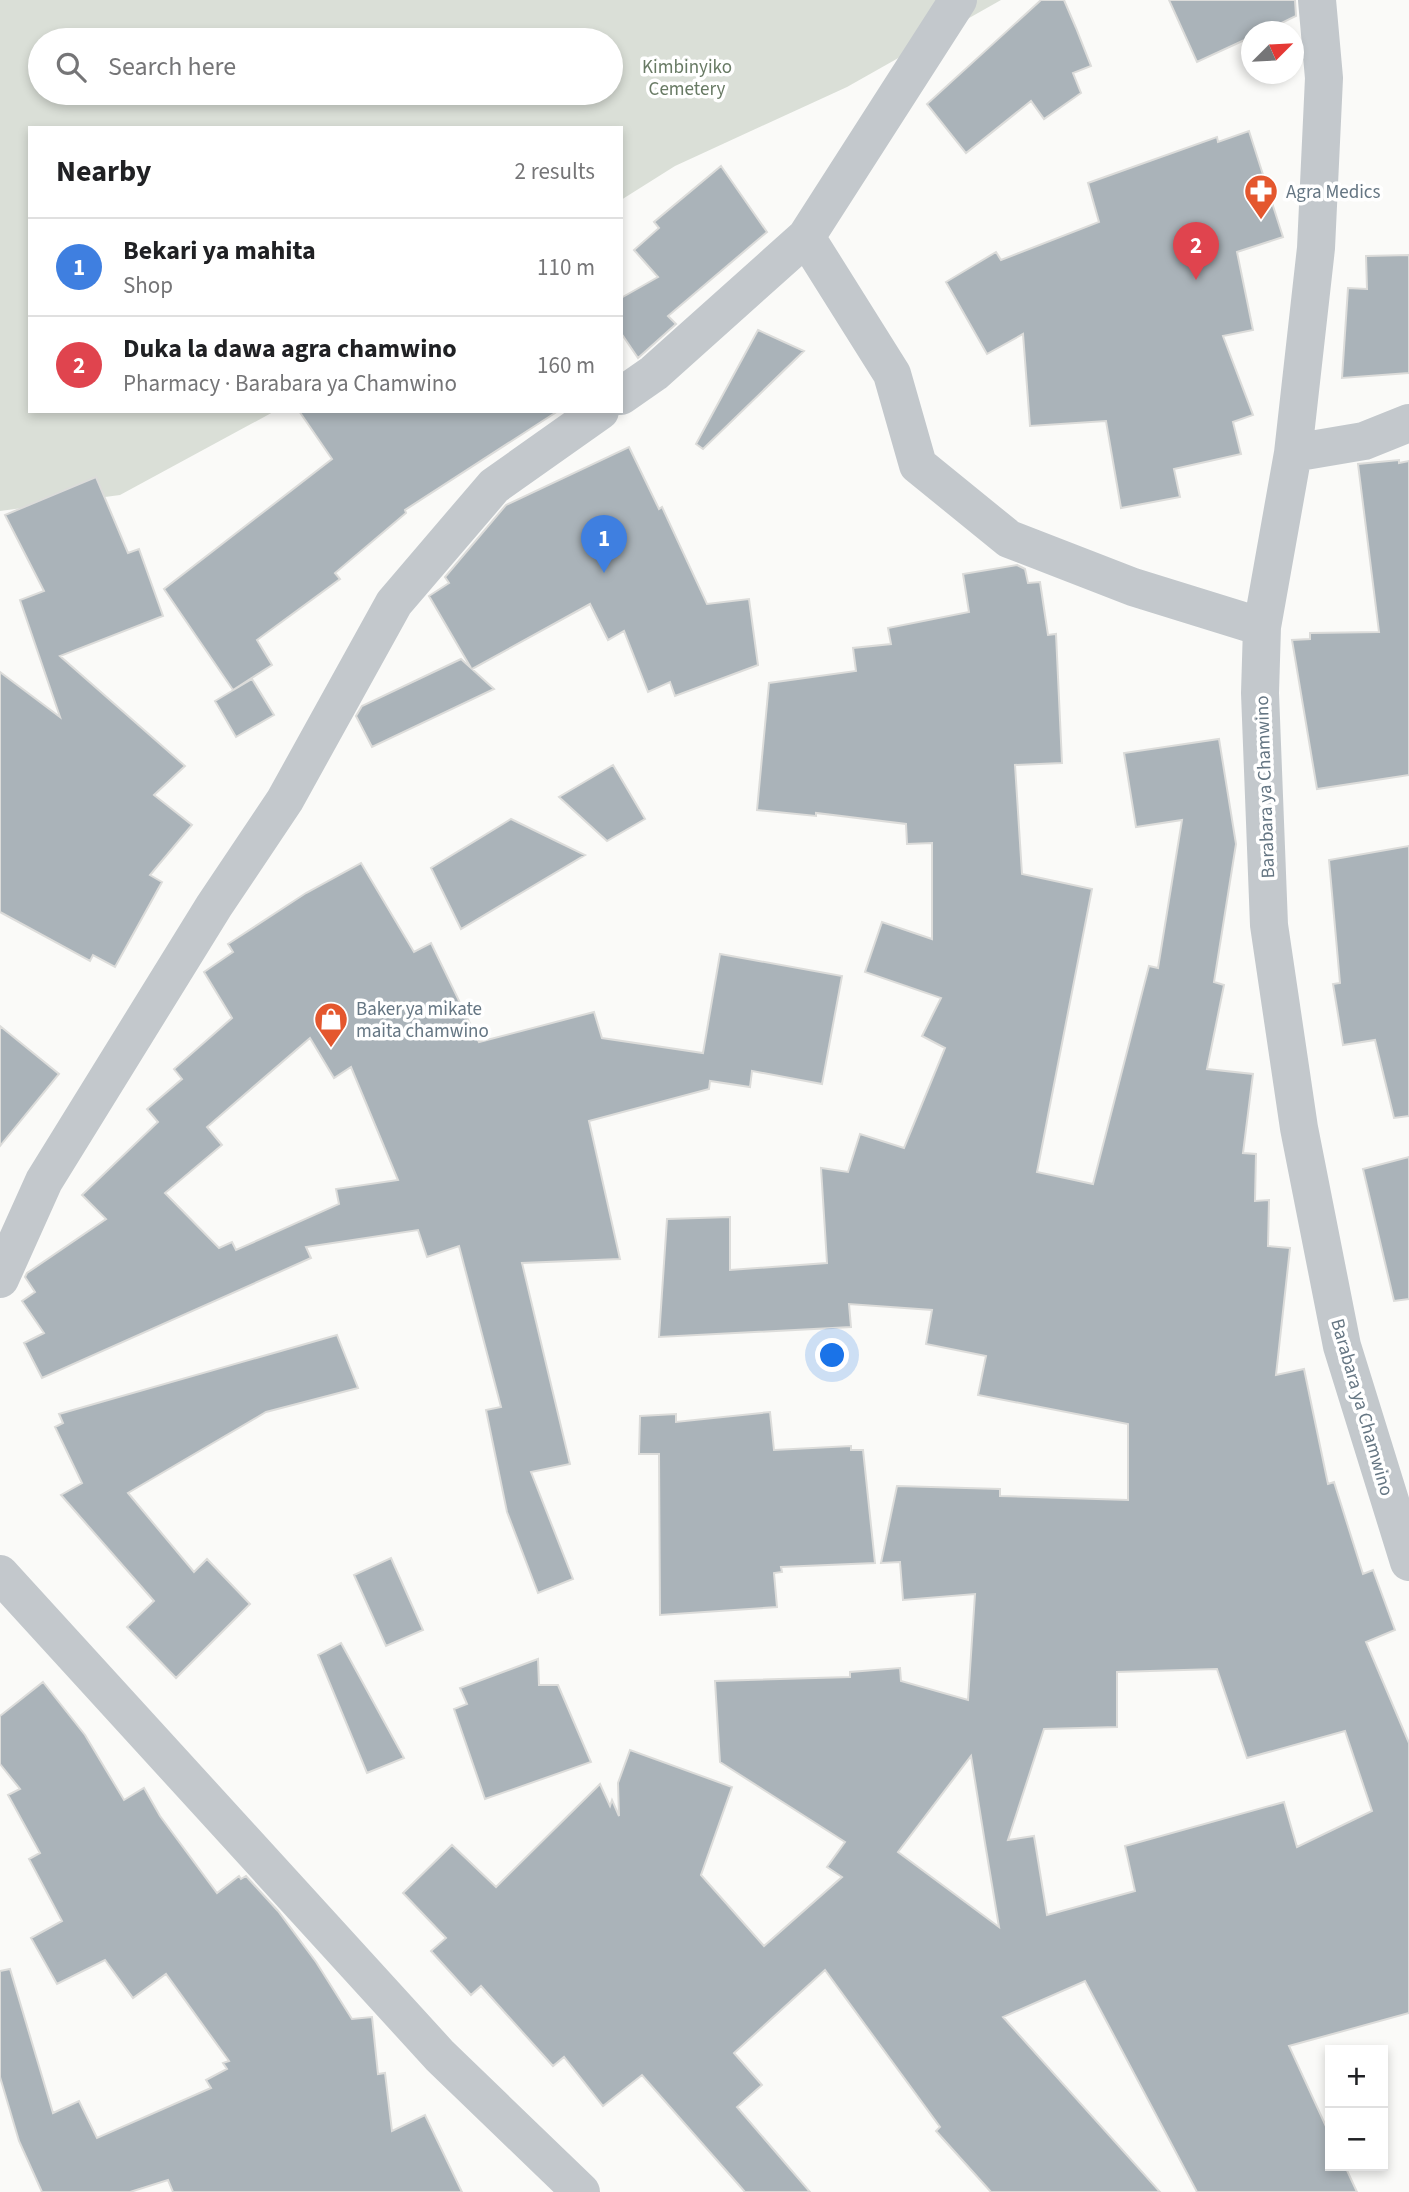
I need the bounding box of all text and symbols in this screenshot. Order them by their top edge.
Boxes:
north arrow [1241,21,1304,84]
search box [28,28,623,105]
icon: search [52,48,90,86]
text: Search here [108,48,236,85]
park label: Kimbinyiko Cemetery [642,54,732,103]
text: Nearby [56,150,151,193]
text: 2 results [515,155,595,188]
pharmacy icon: Agra Medics [1242,172,1280,221]
place label: Agra Medics [1286,179,1381,206]
pin: 2 [1173,222,1219,280]
text: Bekari ya mahita [123,232,316,269]
text: 1 [73,251,85,284]
text: 110 m [537,251,595,284]
text: Shop [123,269,173,302]
text: Duka la dawa agra chamwino [123,330,457,367]
text: 2 [73,349,85,382]
text: 160 m [537,349,595,382]
text: Pharmacy · Barabara ya Chamwino [123,367,457,400]
pin: 1 [581,515,627,573]
street label: Barabara ya Chamwino [1249,695,1282,879]
place label: Baker ya mikate maita chamwino [356,996,489,1045]
shop icon: Baker ya mikate maita chamwino [312,1000,350,1049]
street label: Barabara ya Chamwino [1323,1316,1400,1499]
your location [815,1338,849,1372]
map controls [1325,2045,1388,2171]
button: + [1325,2045,1388,2108]
button: − [1325,2108,1388,2171]

